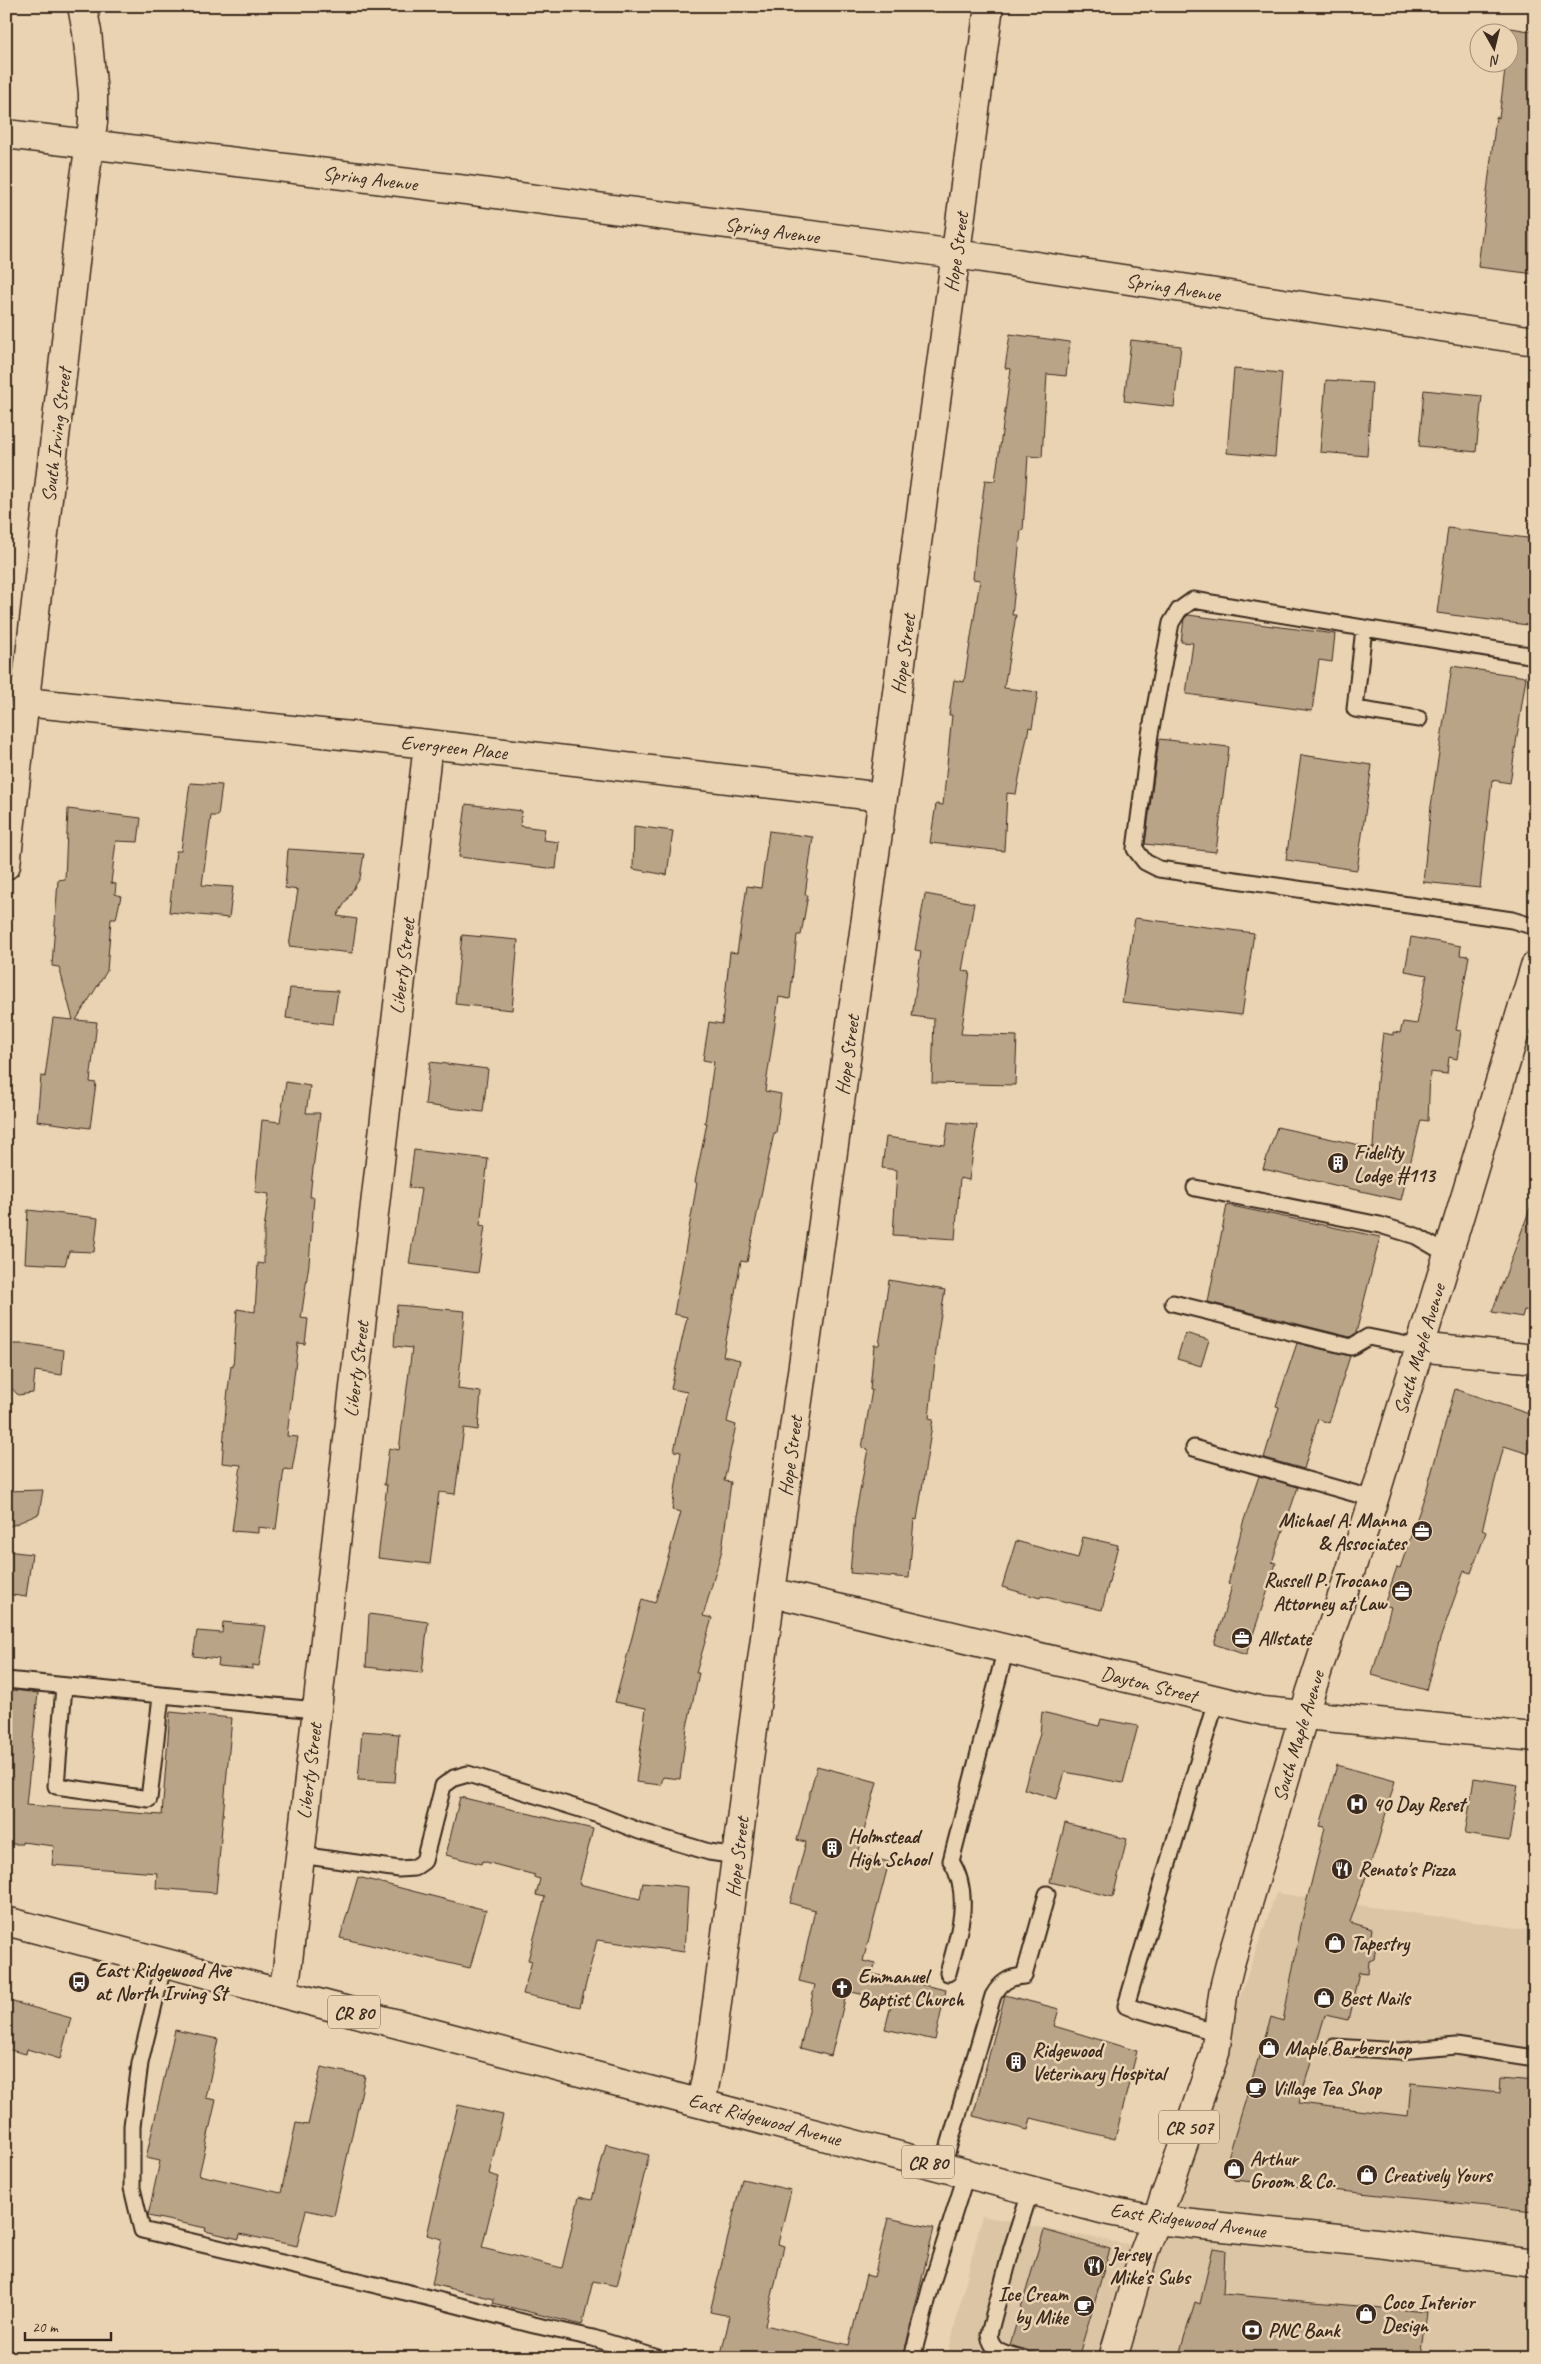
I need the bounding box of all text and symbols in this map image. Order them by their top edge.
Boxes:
north arrow [1468,22,1518,72]
text: N [1488,51,1501,70]
street label: Spring Avenue [321,160,420,197]
street label: Hope Street [939,208,975,294]
street label: Spring Avenue [723,211,822,250]
street label: Spring Avenue [1124,268,1223,308]
street label: South Irving Street [36,363,78,503]
street label: Hope Street [886,610,922,696]
street label: Evergreen Place [400,729,510,766]
street label: Liberty Street [384,914,421,1015]
street label: Hope Street [830,1011,866,1097]
place label: Fidelity Lodge #113 [1354,1140,1437,1188]
building icon: Fidelity Lodge #113 [1326,1151,1350,1175]
street label: South Maple Avenue [1388,1279,1452,1418]
street label: Liberty Street [338,1317,375,1418]
street label: Hope Street [773,1412,809,1498]
place label: Michael A. Manna & Associates [1278,1508,1408,1556]
office icon: Michael A. Manna & Associates [1410,1519,1434,1543]
place label: Russell P. Trocano Attorney at Law [1264,1568,1388,1617]
office icon: Russell P. Trocano Attorney at Law [1390,1579,1414,1603]
office icon: Allstate [1230,1626,1254,1650]
place label: Allstate [1258,1626,1313,1651]
street label: Dayton Street [1098,1661,1203,1709]
street label: South Maple Avenue [1267,1666,1331,1805]
street label: Liberty Street [291,1719,328,1820]
hospital icon: 40 Day Reset [1345,1792,1369,1816]
place label: 40 Day Reset [1373,1792,1468,1817]
street label: Hope Street [720,1813,755,1898]
place label: Holmstead High School [848,1824,933,1872]
building icon: Holmstead High School [820,1836,844,1860]
restaurant icon: Renato's Pizza [1330,1857,1354,1881]
place label: Renato's Pizza [1358,1857,1457,1882]
shop icon: Tapestry [1323,1931,1347,1955]
place label: Tapestry [1351,1931,1411,1957]
place label: East Ridgewood Ave at North Irving St [95,1958,232,2006]
place label: Emmanuel Baptist Church [858,1964,965,2012]
bus stop icon: East Ridgewood Ave at North Irving St [67,1970,91,1994]
church icon: Emmanuel Baptist Church [830,1976,854,2000]
shop icon: Best Nails [1312,1986,1336,2010]
place label: Best Nails [1340,1986,1412,2011]
road number: CR 80 [328,1995,380,2028]
shop icon: Maple Barbershop [1257,2036,1281,2060]
place label: Maple Barbershop [1285,2036,1413,2061]
place label: Ridgewood Veterinary Hospital [1032,2038,1169,2087]
building icon: Ridgewood Veterinary Hospital [1004,2050,1028,2074]
cafe icon: Village Tea Shop [1244,2076,1268,2100]
place label: Village Tea Shop [1272,2076,1383,2101]
street label: East Ridgewood Avenue [686,2087,845,2152]
road number: CR 507 [1159,2110,1219,2144]
road number: CR 80 [902,2146,954,2178]
place label: Arthur Groom & Co. [1250,2146,1337,2194]
shop icon: Arthur Groom & Co. [1222,2157,1246,2181]
shop icon: Creatively Yours [1355,2163,1379,2187]
place label: Creatively Yours [1383,2163,1494,2189]
street label: East Ridgewood Avenue [1109,2197,1269,2244]
place label: Jersey Mike's Subs [1108,2242,1192,2290]
restaurant icon: Jersey Mike's Subs [1082,2254,1106,2278]
place label: Ice Cream by Mike [998,2282,1070,2331]
place label: Coco Interior Design [1382,2290,1477,2338]
cafe icon: Ice Cream by Mike [1072,2294,1096,2318]
shop icon: Coco Interior Design [1354,2302,1378,2326]
scale bar [25,2309,111,2341]
text: 20 m [32,2318,59,2337]
bank icon: PNC Bank [1240,2318,1264,2342]
place label: PNC Bank [1268,2318,1341,2343]

